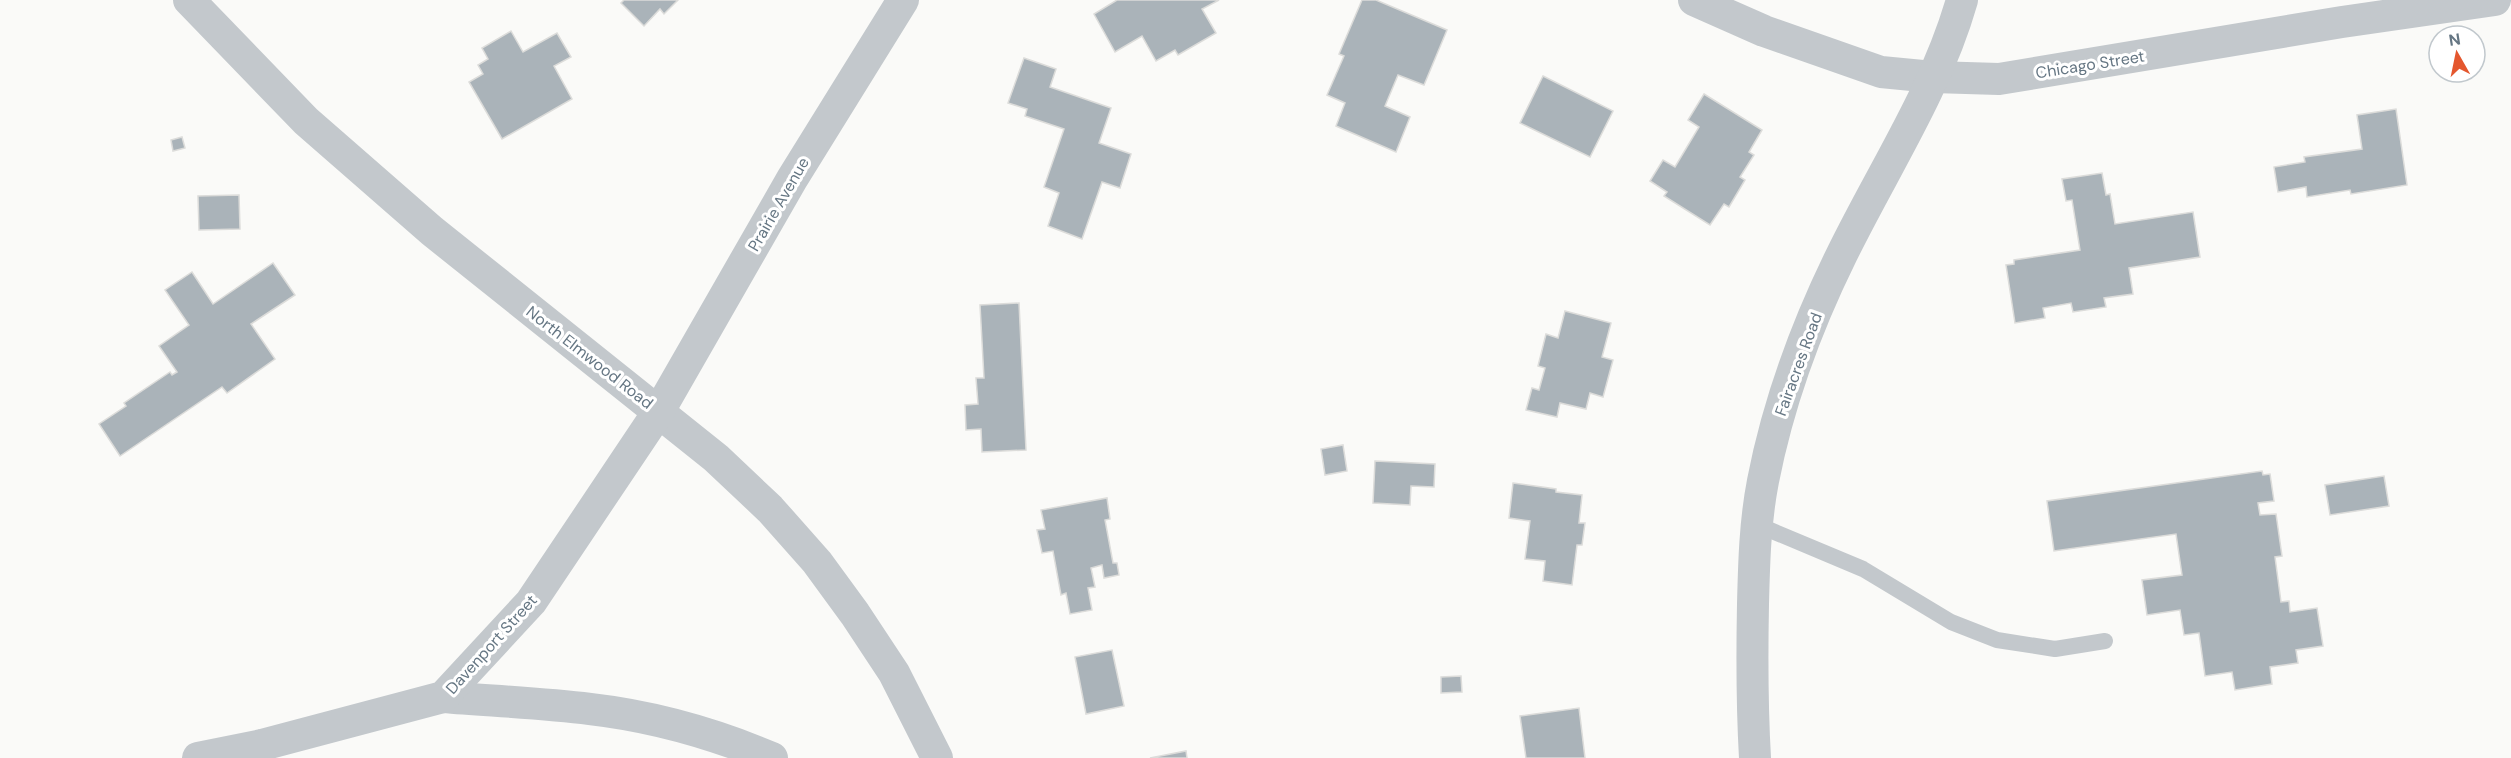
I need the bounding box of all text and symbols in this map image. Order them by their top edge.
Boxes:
north arrow [2427,24,2487,84]
text: N [2447,28,2462,51]
street label: Chicago Street [2034,46,2146,83]
street label: Prairie Avenue [743,153,814,255]
street label: North Elmwood Road [522,301,657,414]
street label: Fairacres Road [1770,310,1827,419]
street label: Davenport Street [441,590,542,699]

